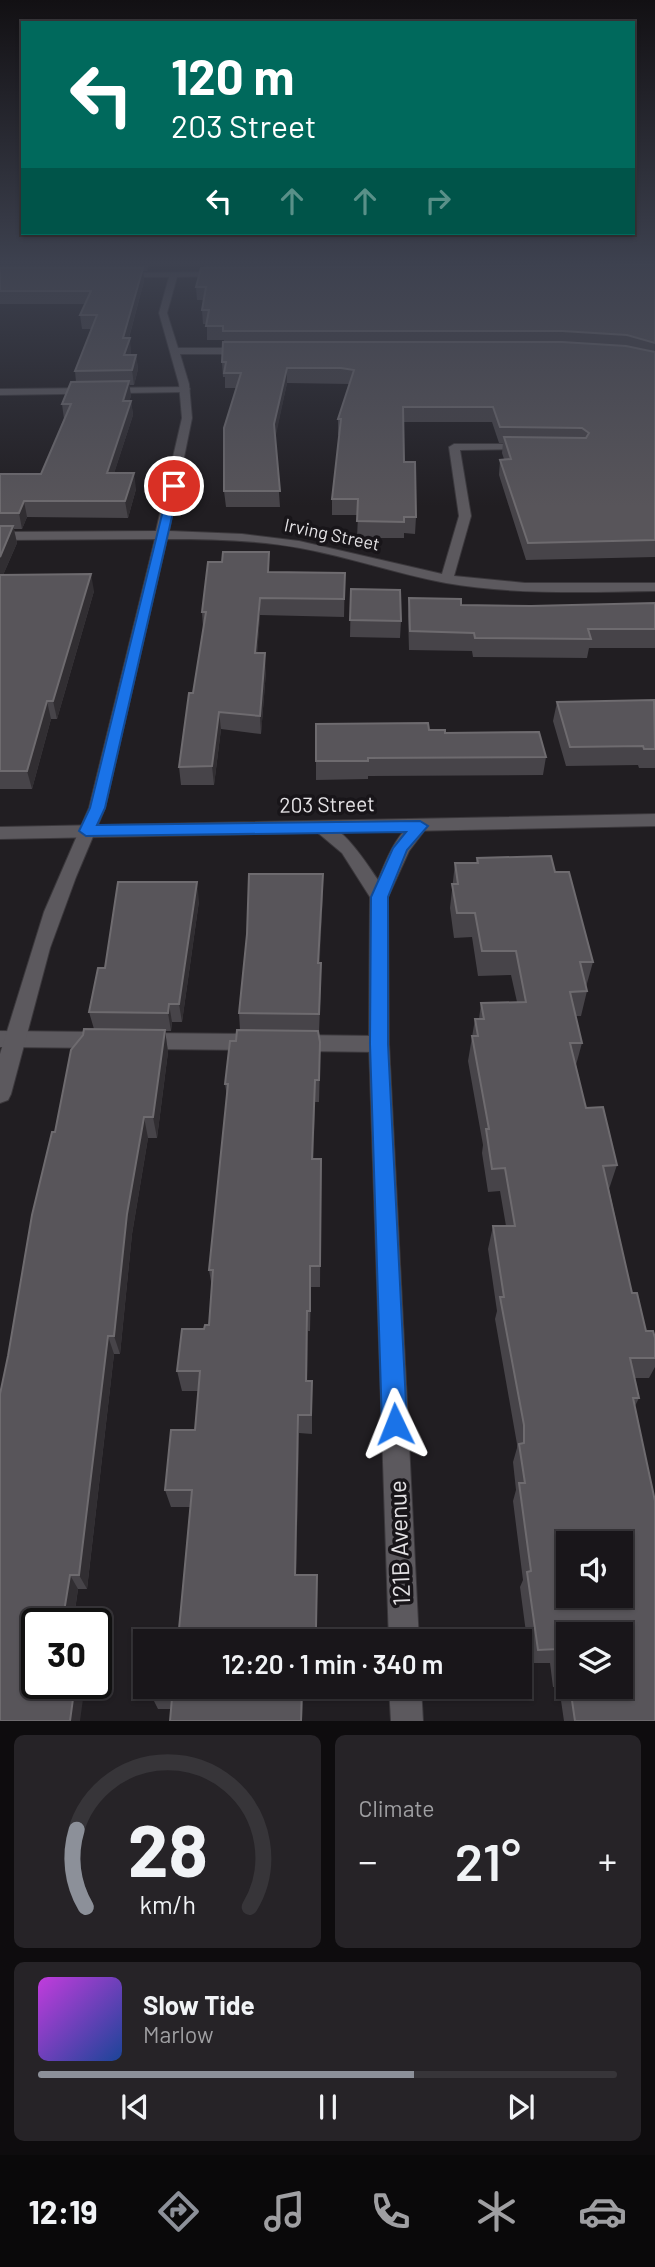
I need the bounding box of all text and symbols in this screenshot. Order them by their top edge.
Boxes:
text: 120 m [171,46,294,105]
icon: left [56,49,147,140]
text: 203 Street [171,106,316,144]
icon: left [200,182,238,220]
icon: ahead [273,182,311,220]
icon: ahead [346,182,384,220]
icon: right [419,182,457,220]
pin [144,456,204,516]
icon: arrive [155,467,193,505]
street label: Irving Street [283,513,382,555]
street label: 203 Street [279,790,375,817]
position arrow [358,1387,432,1461]
street label: 121B Avenue [382,1480,415,1606]
map controls [556,1531,633,1699]
button: sound [556,1531,633,1608]
speed limit sign: 30 [21,1608,112,1699]
button: layers [556,1622,633,1699]
text: 12:20 · 1 min · 340 m [222,1648,443,1679]
text: Climate [359,1794,435,1822]
text: 28 [127,1805,207,1893]
text: 21° [455,1829,521,1891]
text: − [359,1837,378,1883]
text: + [598,1837,617,1883]
text: km/h [139,1889,196,1919]
text: Slow Tide [143,1989,255,2020]
text: Marlow [143,2020,214,2048]
icon: previous [116,2088,154,2126]
icon: pause [309,2088,347,2126]
icon: next [502,2088,540,2126]
icon: directions [154,2187,203,2236]
icon: music [260,2187,309,2236]
icon: phone [366,2187,415,2236]
icon: climate [472,2187,521,2236]
icon: car [578,2187,627,2236]
text: 12:19 [28,2192,98,2230]

